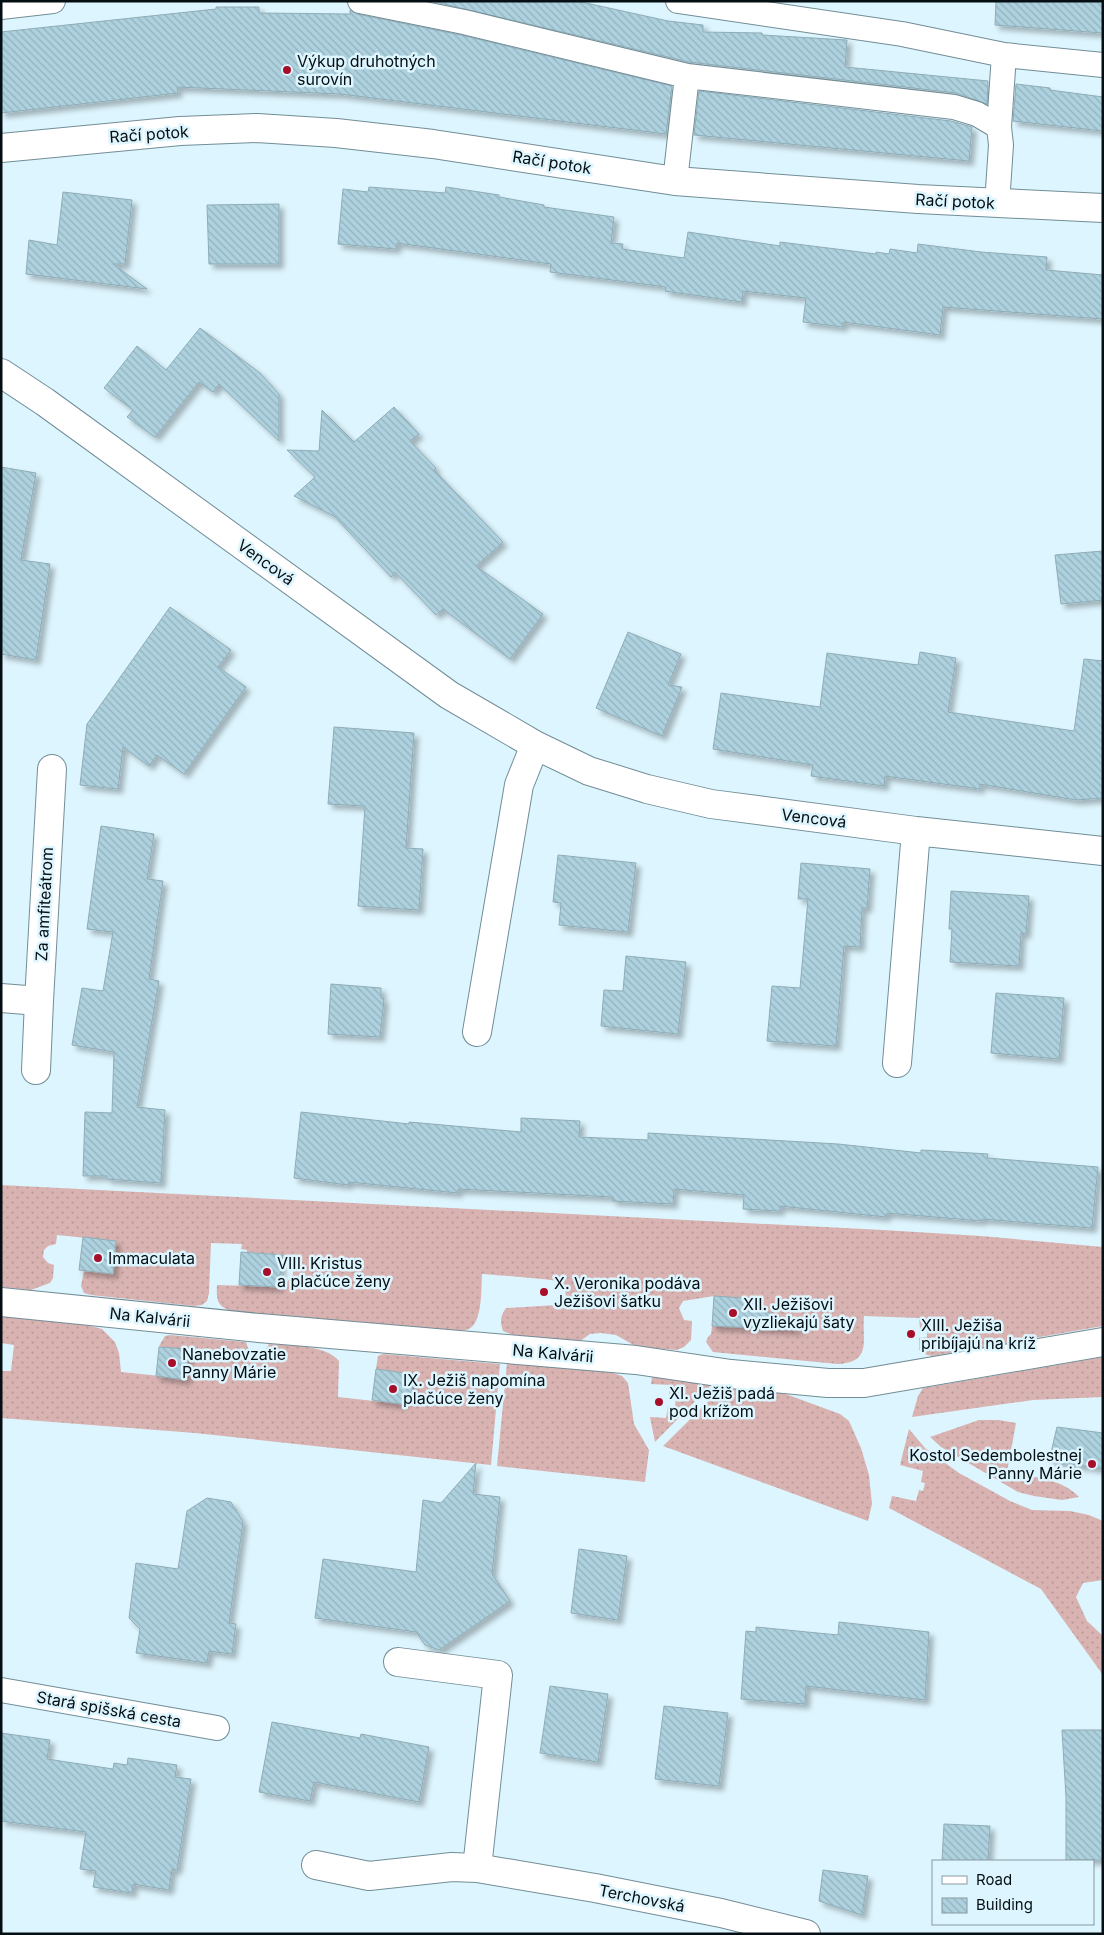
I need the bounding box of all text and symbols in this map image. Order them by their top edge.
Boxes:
place label: Výkup druhotných surovín [297,51,436,89]
marker: Výkup druhotných surovín [281,64,293,76]
street label: Račí potok [109,121,190,147]
street label: Račí potok [511,146,593,178]
street label: Račí potok [915,189,995,213]
street label: Vencová [234,535,298,589]
street label: Vencová [780,804,848,832]
street label: Za amfiteátrom [31,846,57,962]
place label: Immaculata [108,1248,195,1268]
marker: Immaculata [92,1252,104,1264]
place label: VIII. Kristus a plačúce ženy [277,1253,391,1291]
marker: VIII. Kristus a plačúce ženy [261,1266,273,1278]
place label: X. Veronika podáva Ježišovi šatku [554,1273,700,1311]
marker: X. Veronika podáva Ježišovi šatku [538,1286,550,1298]
place label: XII. Ježišovi vyzliekajú šaty [743,1294,854,1332]
street label: Na Kalvárii [109,1303,191,1331]
marker: XII. Ježišovi vyzliekajú šaty [727,1307,739,1319]
place label: XIII. Ježiša pribíjajú na kríž [921,1315,1036,1353]
marker: XIII. Ježiša pribíjajú na kríž [905,1328,917,1340]
street label: Na Kalvárii [512,1340,594,1366]
place label: Nanebovzatie Panny Márie [182,1344,286,1382]
marker: Nanebovzatie Panny Márie [166,1357,178,1369]
place label: IX. Ježiš napomína plačúce ženy [403,1370,545,1408]
marker: IX. Ježiš napomína plačúce ženy [387,1383,399,1395]
place label: XI. Ježiš padá pod krížom [669,1383,775,1421]
marker: XI. Ježiš padá pod krížom [653,1396,665,1408]
place label: Kostol Sedembolestnej Panny Márie [909,1445,1082,1483]
marker: Kostol Sedembolestnej Panny Márie [1086,1458,1098,1470]
street label: Stará spišská cesta [35,1686,183,1732]
legend [932,1860,1094,1925]
text: Road [976,1870,1012,1889]
street label: Terchovská [597,1880,687,1916]
text: Building [976,1895,1033,1914]

